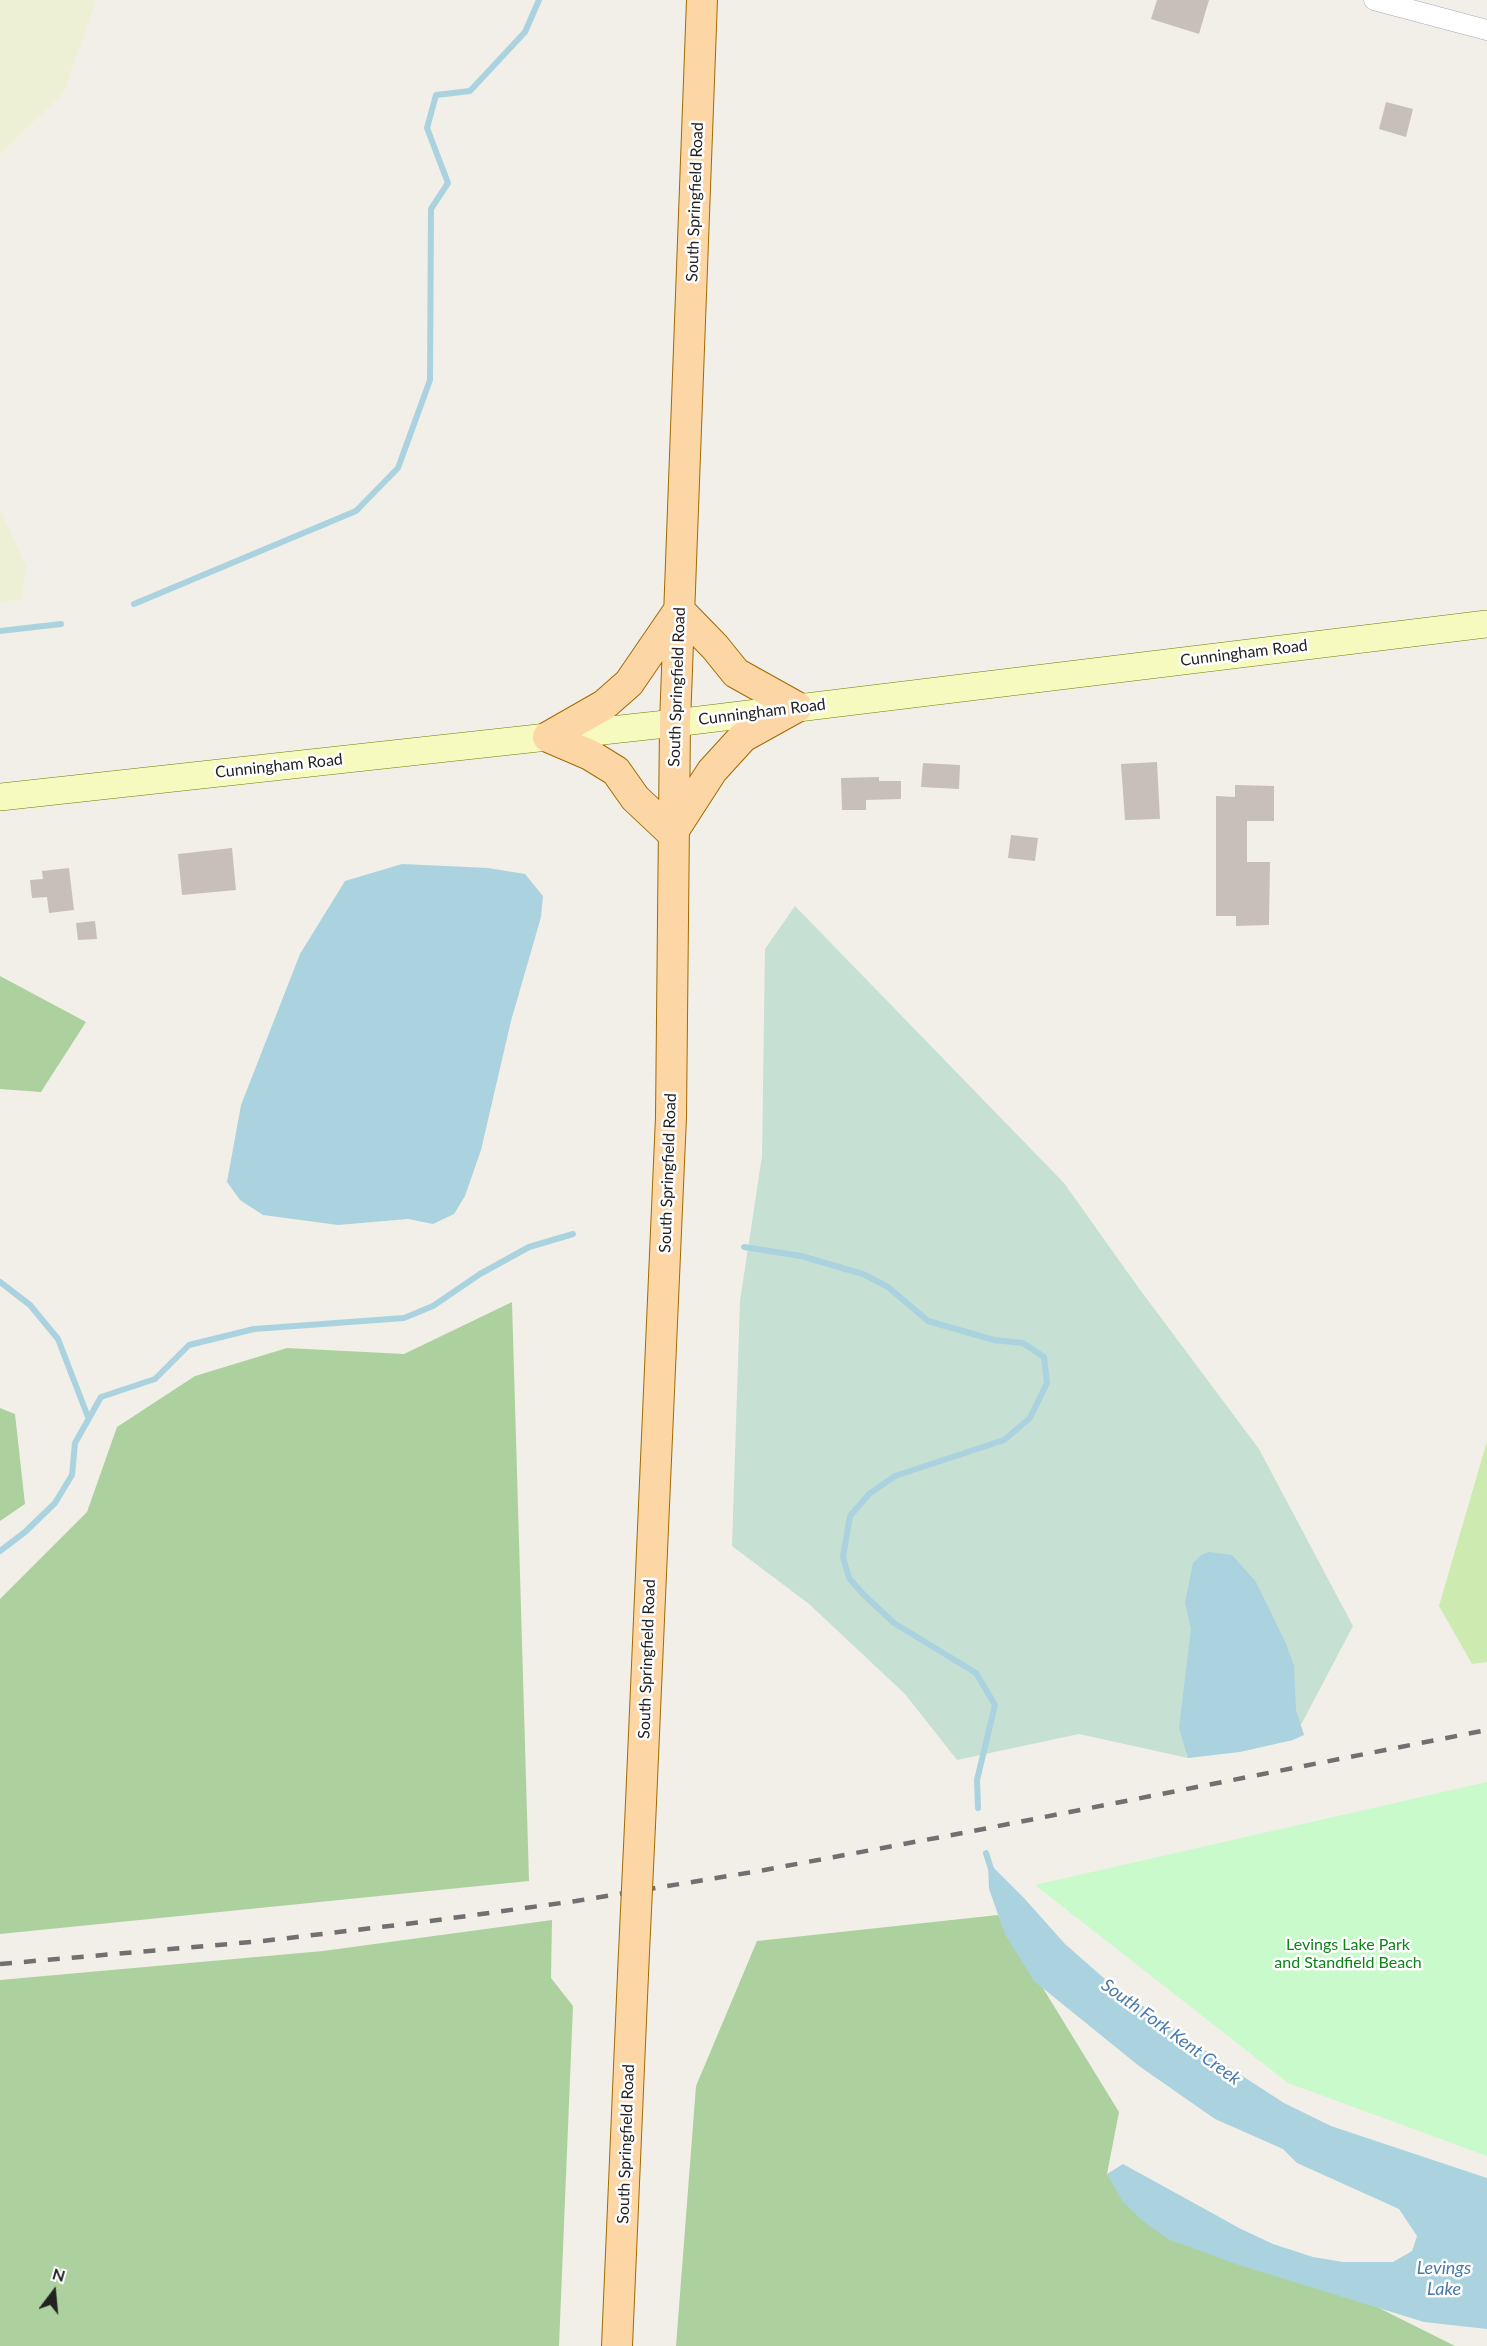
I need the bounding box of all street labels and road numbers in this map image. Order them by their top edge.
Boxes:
street label: South Springfield Road [683,122,707,282]
street label: South Springfield Road [665,607,689,767]
street label: Cunningham Road [1179,636,1309,670]
street label: Cunningham Road [697,695,827,729]
street label: Cunningham Road [214,750,344,782]
street label: South Springfield Road [656,1093,680,1253]
street label: South Springfield Road [635,1579,659,1739]
street label: South Springfield Road [614,2064,638,2224]

